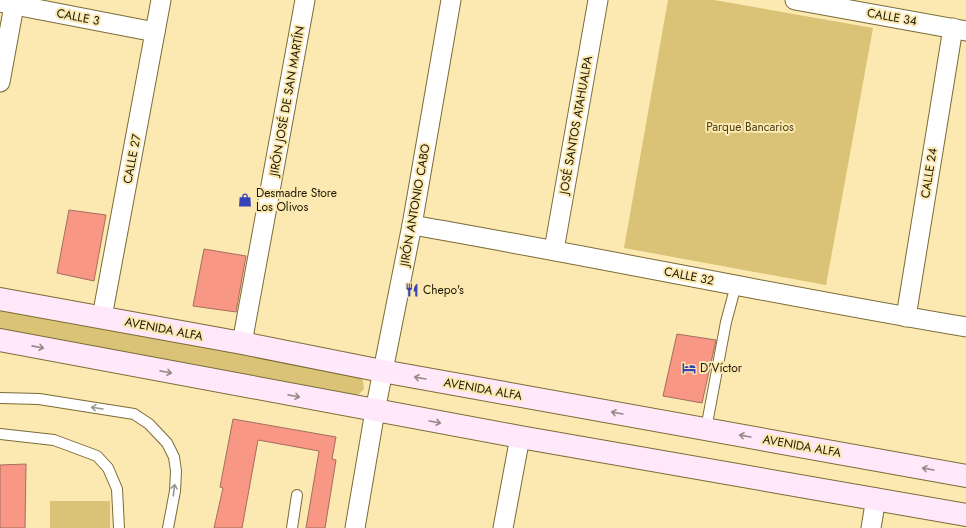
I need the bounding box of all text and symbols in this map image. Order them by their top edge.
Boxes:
street label: CALLE 3 [55,4,102,30]
street label: CALLE 34 [866,4,918,30]
street label: JIRÓN JOSÉ DE SAN MARTÍN [265,25,309,179]
street label: JOSÉ SANTOS ATAHUALPA [555,54,597,197]
park label: Parque Bancarios [706,118,794,136]
street label: CALLE 27 [118,132,146,185]
street label: JIRÓN ANTONIO CABO [395,142,435,270]
street label: CALLE 24 [916,147,942,199]
place label: Desmadre Store Los Olivos [256,184,337,216]
shop icon: Desmadre Store Los Olivos [237,192,253,208]
street label: CALLE 32 [663,262,716,290]
place label: Chepo's [423,281,464,299]
restaurant icon: Chepo's [404,282,420,298]
street label: AVENIDA ALFA [123,313,205,345]
one-way arrow [31,344,44,352]
place label: D'Víctor [700,359,743,377]
hotel icon: D'Víctor [681,360,697,376]
one-way arrow [159,368,172,376]
street label: AVENIDA ALFA [442,373,524,405]
one-way arrow [414,374,427,382]
one-way arrow [287,392,300,400]
one-way arrow [91,404,104,412]
one-way arrow [610,409,623,417]
one-way arrow [428,418,441,426]
street label: AVENIDA ALFA [761,430,843,462]
one-way arrow [738,432,751,440]
one-way arrow [922,465,935,473]
one-way arrow [170,484,178,497]

